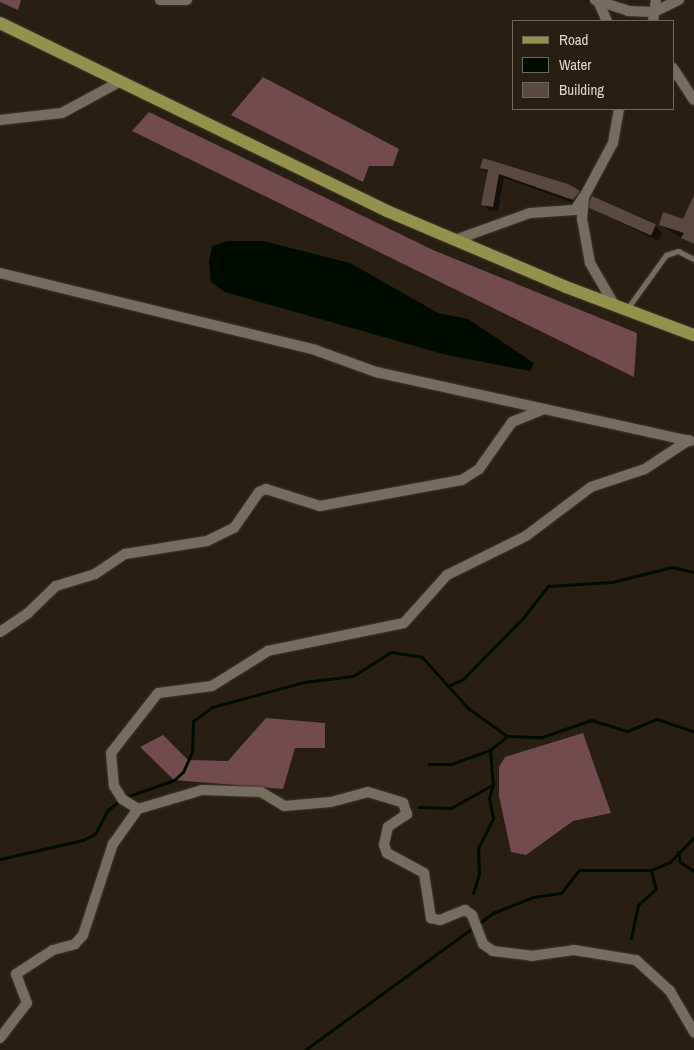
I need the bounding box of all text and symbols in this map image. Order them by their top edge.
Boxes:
legend [512,20,674,110]
text: Road [559,29,588,50]
text: Water [559,54,591,75]
text: Building [559,79,604,100]

